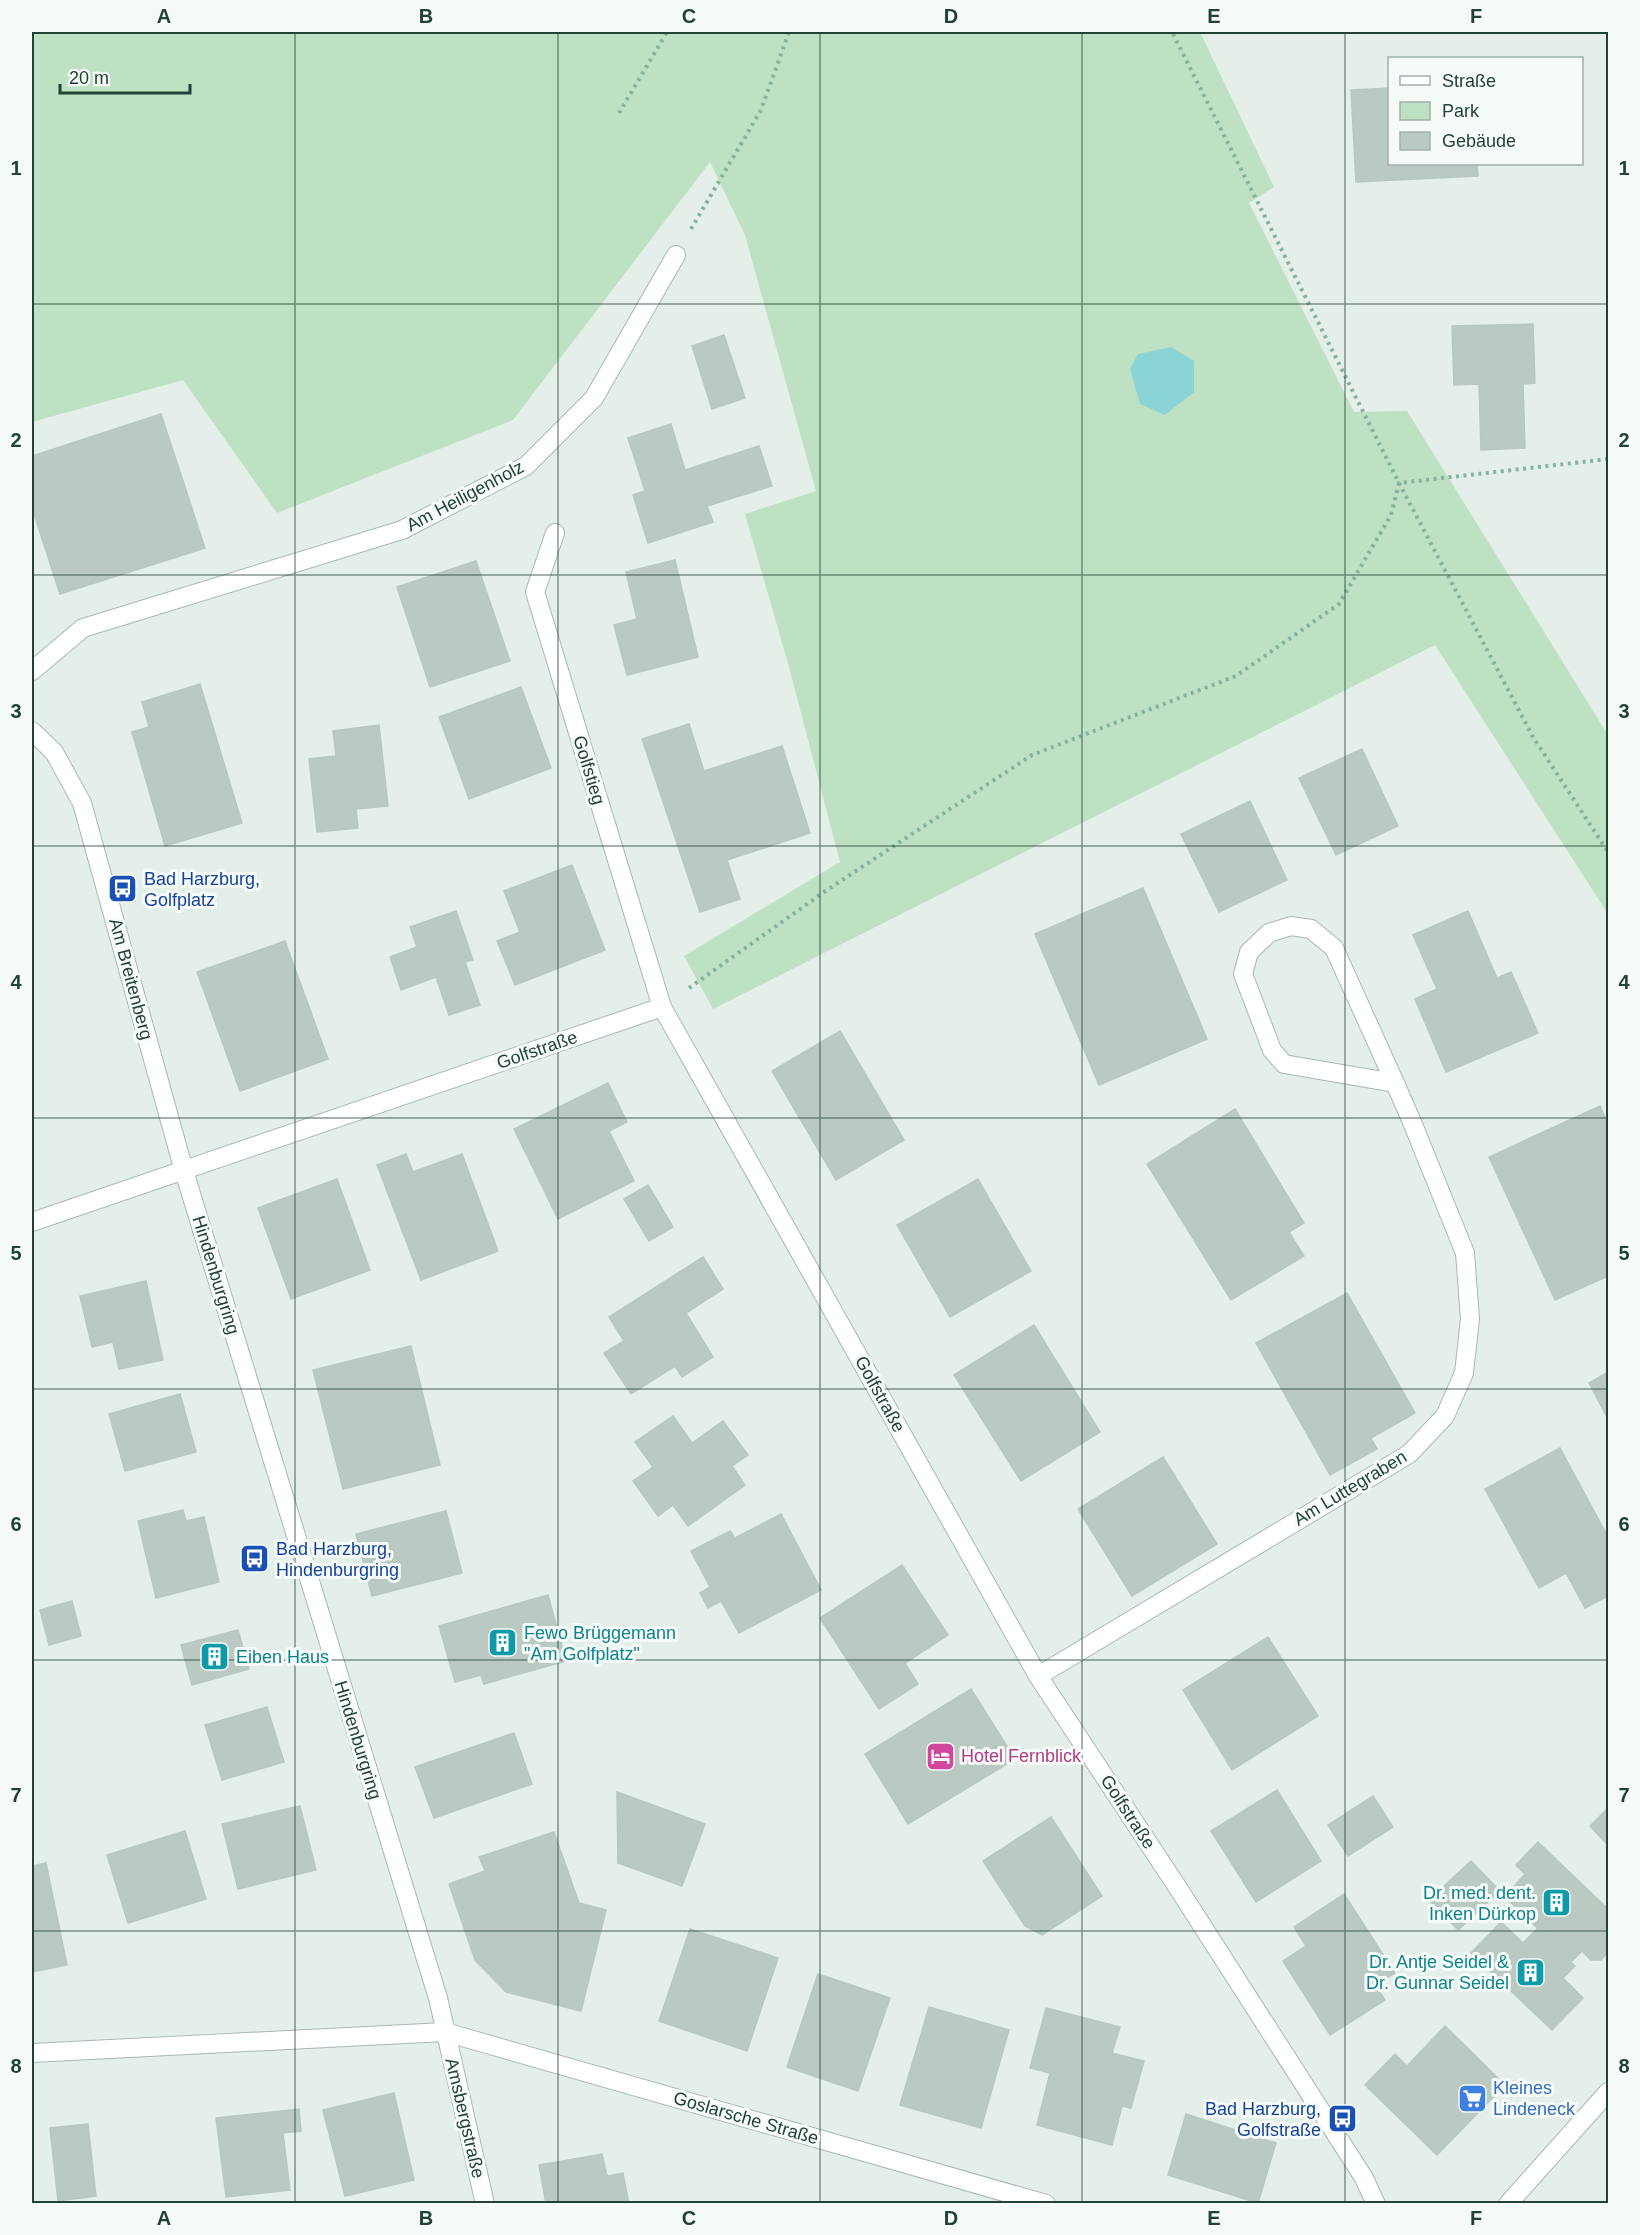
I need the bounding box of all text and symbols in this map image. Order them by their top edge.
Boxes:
text: A [157,5,171,27]
text: B [419,5,433,27]
text: C [682,5,696,27]
text: D [944,5,958,27]
text: E [1207,5,1221,27]
text: F [1470,5,1482,27]
scale bar [60,57,190,95]
legend [1388,57,1583,165]
text: 20 m [69,68,109,88]
text: Straße [1442,71,1496,91]
text: Park [1442,101,1480,121]
text: Gebäude [1442,131,1516,151]
text: 1 [10,157,22,179]
text: 1 [1618,157,1630,179]
text: 2 [10,429,22,451]
text: 2 [1618,429,1630,451]
street label: Am Heiligenholz [403,457,527,535]
text: 3 [10,700,22,722]
text: 3 [1618,700,1630,722]
street label: Golfstieg [569,733,609,807]
place label: Bad Harzburg, Golfplatz [144,869,260,910]
bus stop icon: Bad Harzburg, Golfplatz [107,873,139,905]
street label: Am Breitenberg [105,916,157,1042]
text: 4 [10,971,22,993]
text: 4 [1618,971,1630,993]
street label: Golfstraße [494,1027,580,1073]
street label: Hindenburgring [188,1213,244,1337]
text: 5 [10,1242,22,1264]
text: 5 [1618,1242,1630,1264]
street label: Golfstraße [851,1352,909,1436]
street label: Am Luttegraben [1290,1446,1410,1530]
text: 6 [10,1513,22,1535]
text: 6 [1618,1513,1630,1535]
place label: Bad Harzburg, Hindenburgring [276,1539,399,1580]
bus stop icon: Bad Harzburg, Hindenburgring [239,1543,271,1575]
place label: Fewo Brüggemann "Am Golfplatz" [524,1623,676,1664]
building icon: Fewo Brüggemann "Am Golfplatz" [487,1627,519,1659]
building icon: Eiben Haus [199,1641,231,1673]
place label: Eiben Haus [236,1647,329,1667]
street label: Hindenburgring [330,1678,386,1802]
hotel icon: Hotel Fernblick [924,1740,956,1772]
place label: Hotel Fernblick [961,1746,1082,1766]
street label: Golfstraße [1097,1771,1159,1853]
text: 7 [10,1784,22,1806]
text: 7 [1618,1784,1630,1806]
place label: Dr. med. dent. Inken Dürkop [1423,1883,1536,1924]
building icon: Dr. med. dent. Inken Dürkop [1541,1887,1573,1919]
place label: Dr. Antje Seidel & Dr. Gunnar Seidel [1366,1952,1509,1993]
building icon: Dr. Antje Seidel & Dr. Gunnar Seidel [1514,1956,1546,1988]
text: 8 [10,2055,22,2077]
text: 8 [1618,2055,1630,2077]
street label: Amsbergstraße [441,2056,489,2180]
place label: Kleines Lindeneck [1493,2078,1576,2119]
supermarket icon: Kleines Lindeneck [1456,2082,1488,2114]
street label: Goslarsche Straße [671,2088,821,2148]
place label: Bad Harzburg, Golfstraße [1205,2099,1321,2140]
bus stop icon: Bad Harzburg, Golfstraße [1326,2103,1358,2135]
text: A [157,2207,171,2229]
text: B [419,2207,433,2229]
text: C [682,2207,696,2229]
text: D [944,2207,958,2229]
text: E [1207,2207,1221,2229]
text: F [1470,2207,1482,2229]

